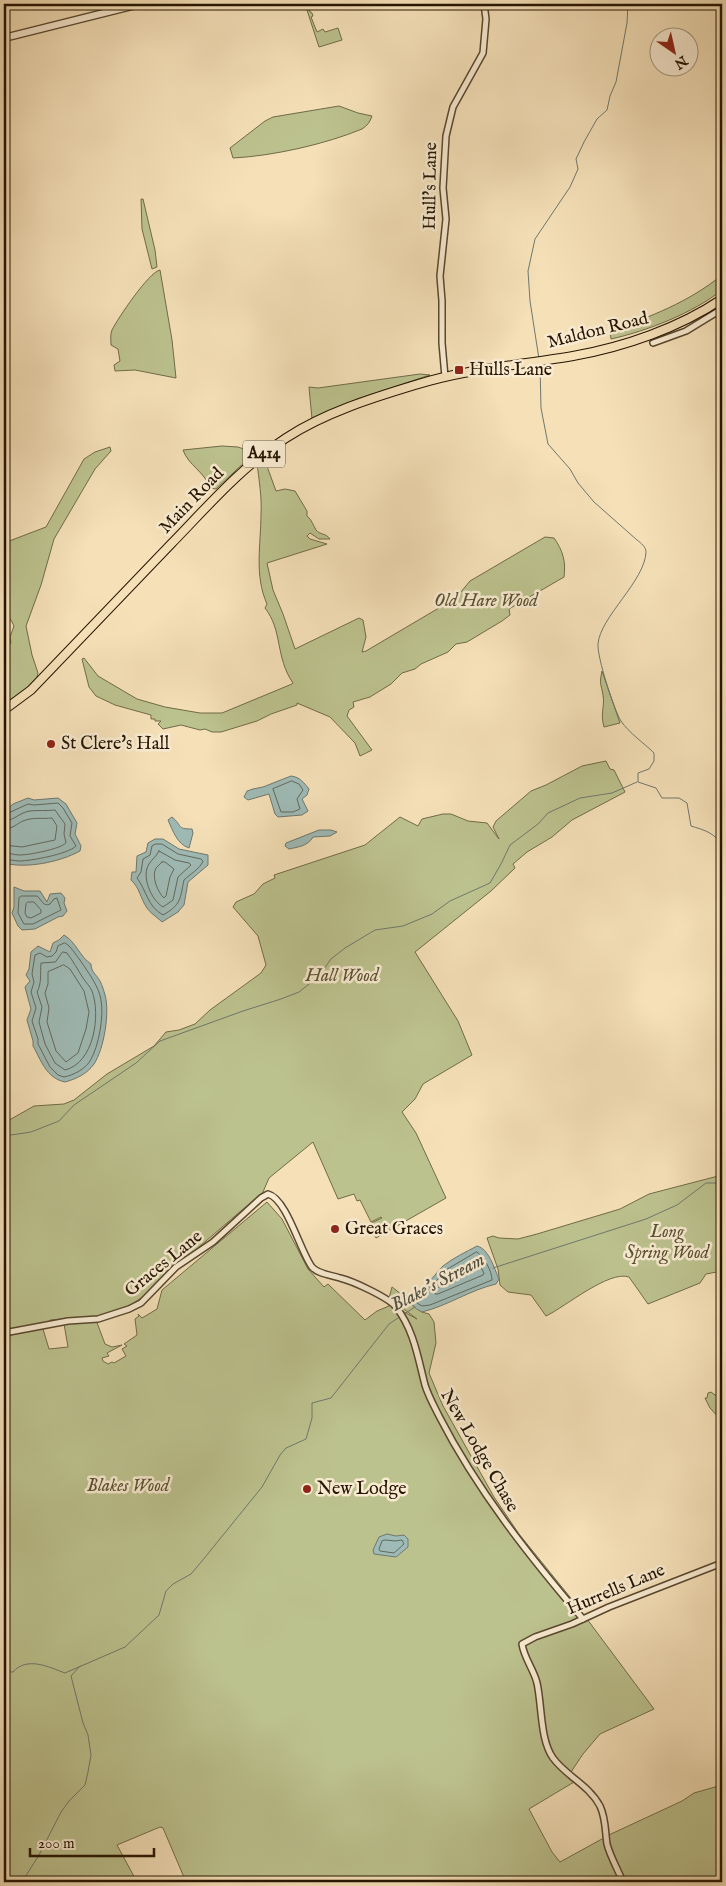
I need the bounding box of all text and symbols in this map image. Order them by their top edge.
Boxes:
north arrow [648,28,698,78]
text: N [671,51,692,73]
street label: Hull's Lane [419,142,443,230]
street label: Maldon Road [545,307,651,355]
place label: Hulls Lane [469,359,552,382]
marker: Hulls Lane [453,364,465,376]
road number: A414 [243,440,285,468]
street label: Main Road [155,463,230,539]
park label: Old Hare Wood [434,590,539,613]
place label: St Clere's Hall [61,733,169,756]
marker: St Clere's Hall [45,738,57,750]
park label: Hall Wood [305,965,380,988]
place label: Great Graces [345,1218,443,1241]
park label: Long Spring Wood [625,1221,710,1265]
marker: Great Graces [329,1223,341,1235]
street label: Graces Lane [120,1226,208,1302]
water label: Blake's Stream [387,1248,489,1318]
street label: New Lodge Chase [435,1385,523,1517]
park label: Blakes Wood [87,1475,171,1498]
place label: New Lodge [317,1478,406,1501]
marker: New Lodge [301,1483,313,1495]
street label: Hurrells Lane [563,1559,669,1621]
scale bar [30,1826,154,1858]
text: 200 m [38,1834,75,1853]

